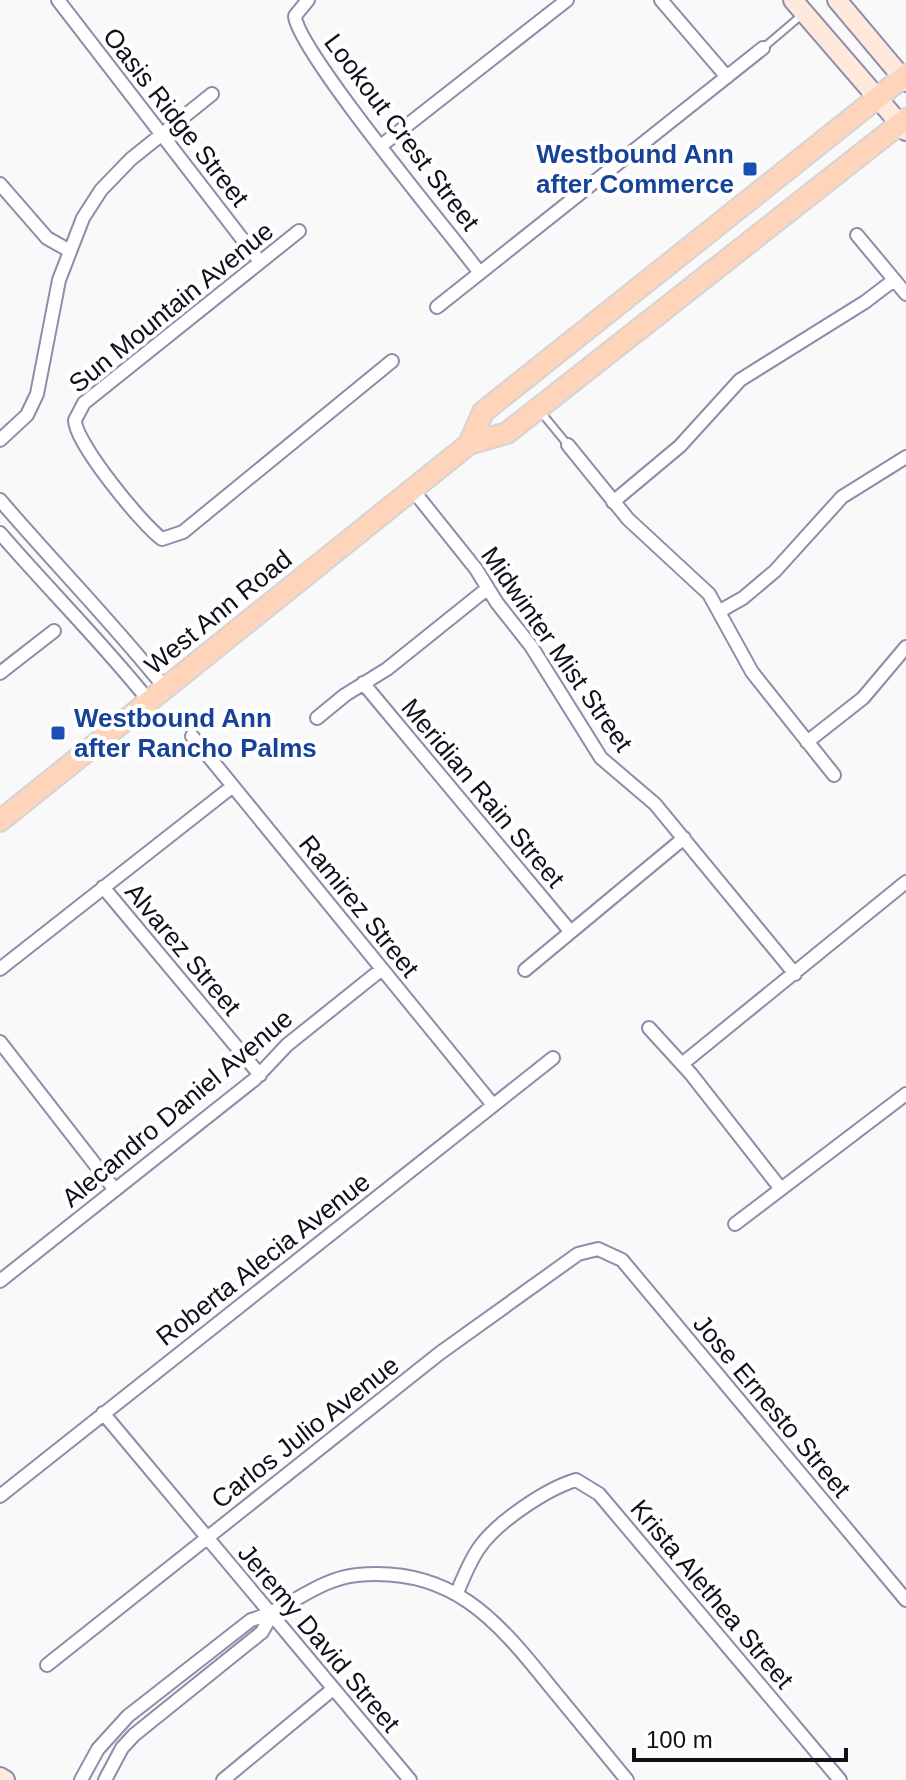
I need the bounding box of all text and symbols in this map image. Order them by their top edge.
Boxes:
street label: Oasis Ridge Street [97,22,255,213]
street label: Lookout Crest Street [318,28,486,237]
place label: Westbound Ann after Commerce [536,139,734,199]
marker: Westbound Ann after Commerce [741,160,759,178]
street label: Sun Mountain Avenue [63,215,279,399]
street label: Midwinter Mist Street [475,541,639,758]
street label: West Ann Road [139,544,297,680]
street label: Meridian Rain Street [395,693,571,894]
place label: Westbound Ann after Rancho Palms [74,703,317,763]
marker: Westbound Ann after Rancho Palms [49,724,67,742]
street label: Ramirez Street [293,829,426,983]
street label: Alvarez Street [119,877,247,1022]
street label: Alecandro Daniel Avenue [56,1003,298,1213]
street label: Roberta Alecia Avenue [150,1166,376,1352]
street label: Jose Ernesto Street [687,1309,857,1504]
street label: Carlos Julio Avenue [205,1350,405,1514]
street label: Krista Alethea Street [624,1494,800,1695]
street label: Jeremy David Street [232,1538,407,1738]
scale bar [634,1712,846,1762]
text: 100 m [646,1726,713,1753]

